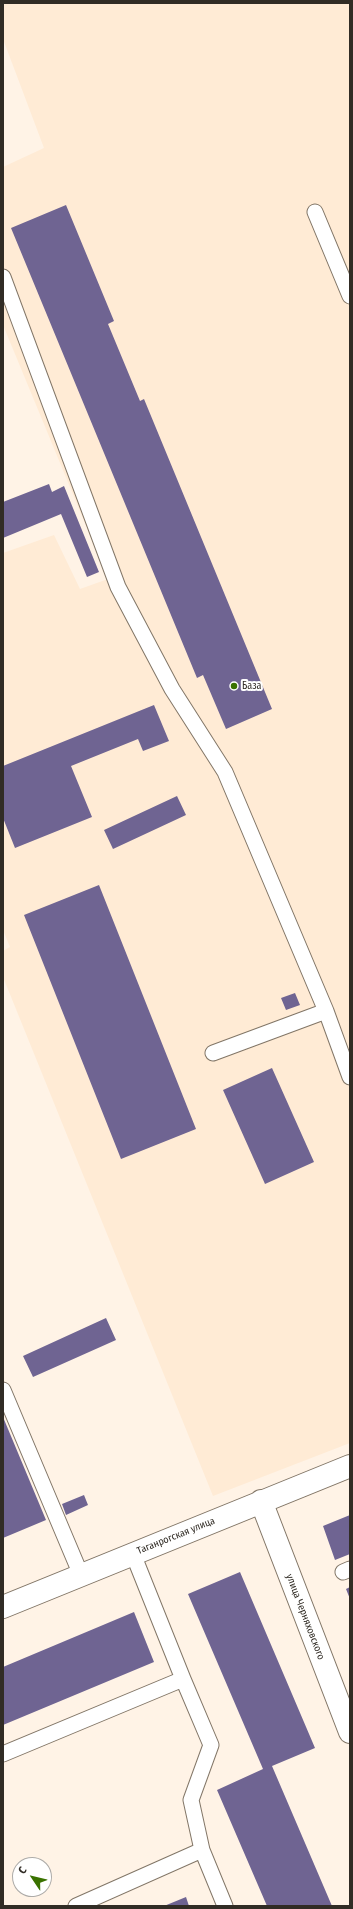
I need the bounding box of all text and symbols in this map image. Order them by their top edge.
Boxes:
place label: База [242,680,261,692]
marker: База [229,681,239,691]
street label: Таганрогская улица [135,1515,217,1557]
street label: улица Черняховского [283,1572,327,1662]
north arrow [12,1857,52,1897]
text: С [16,1864,30,1877]

